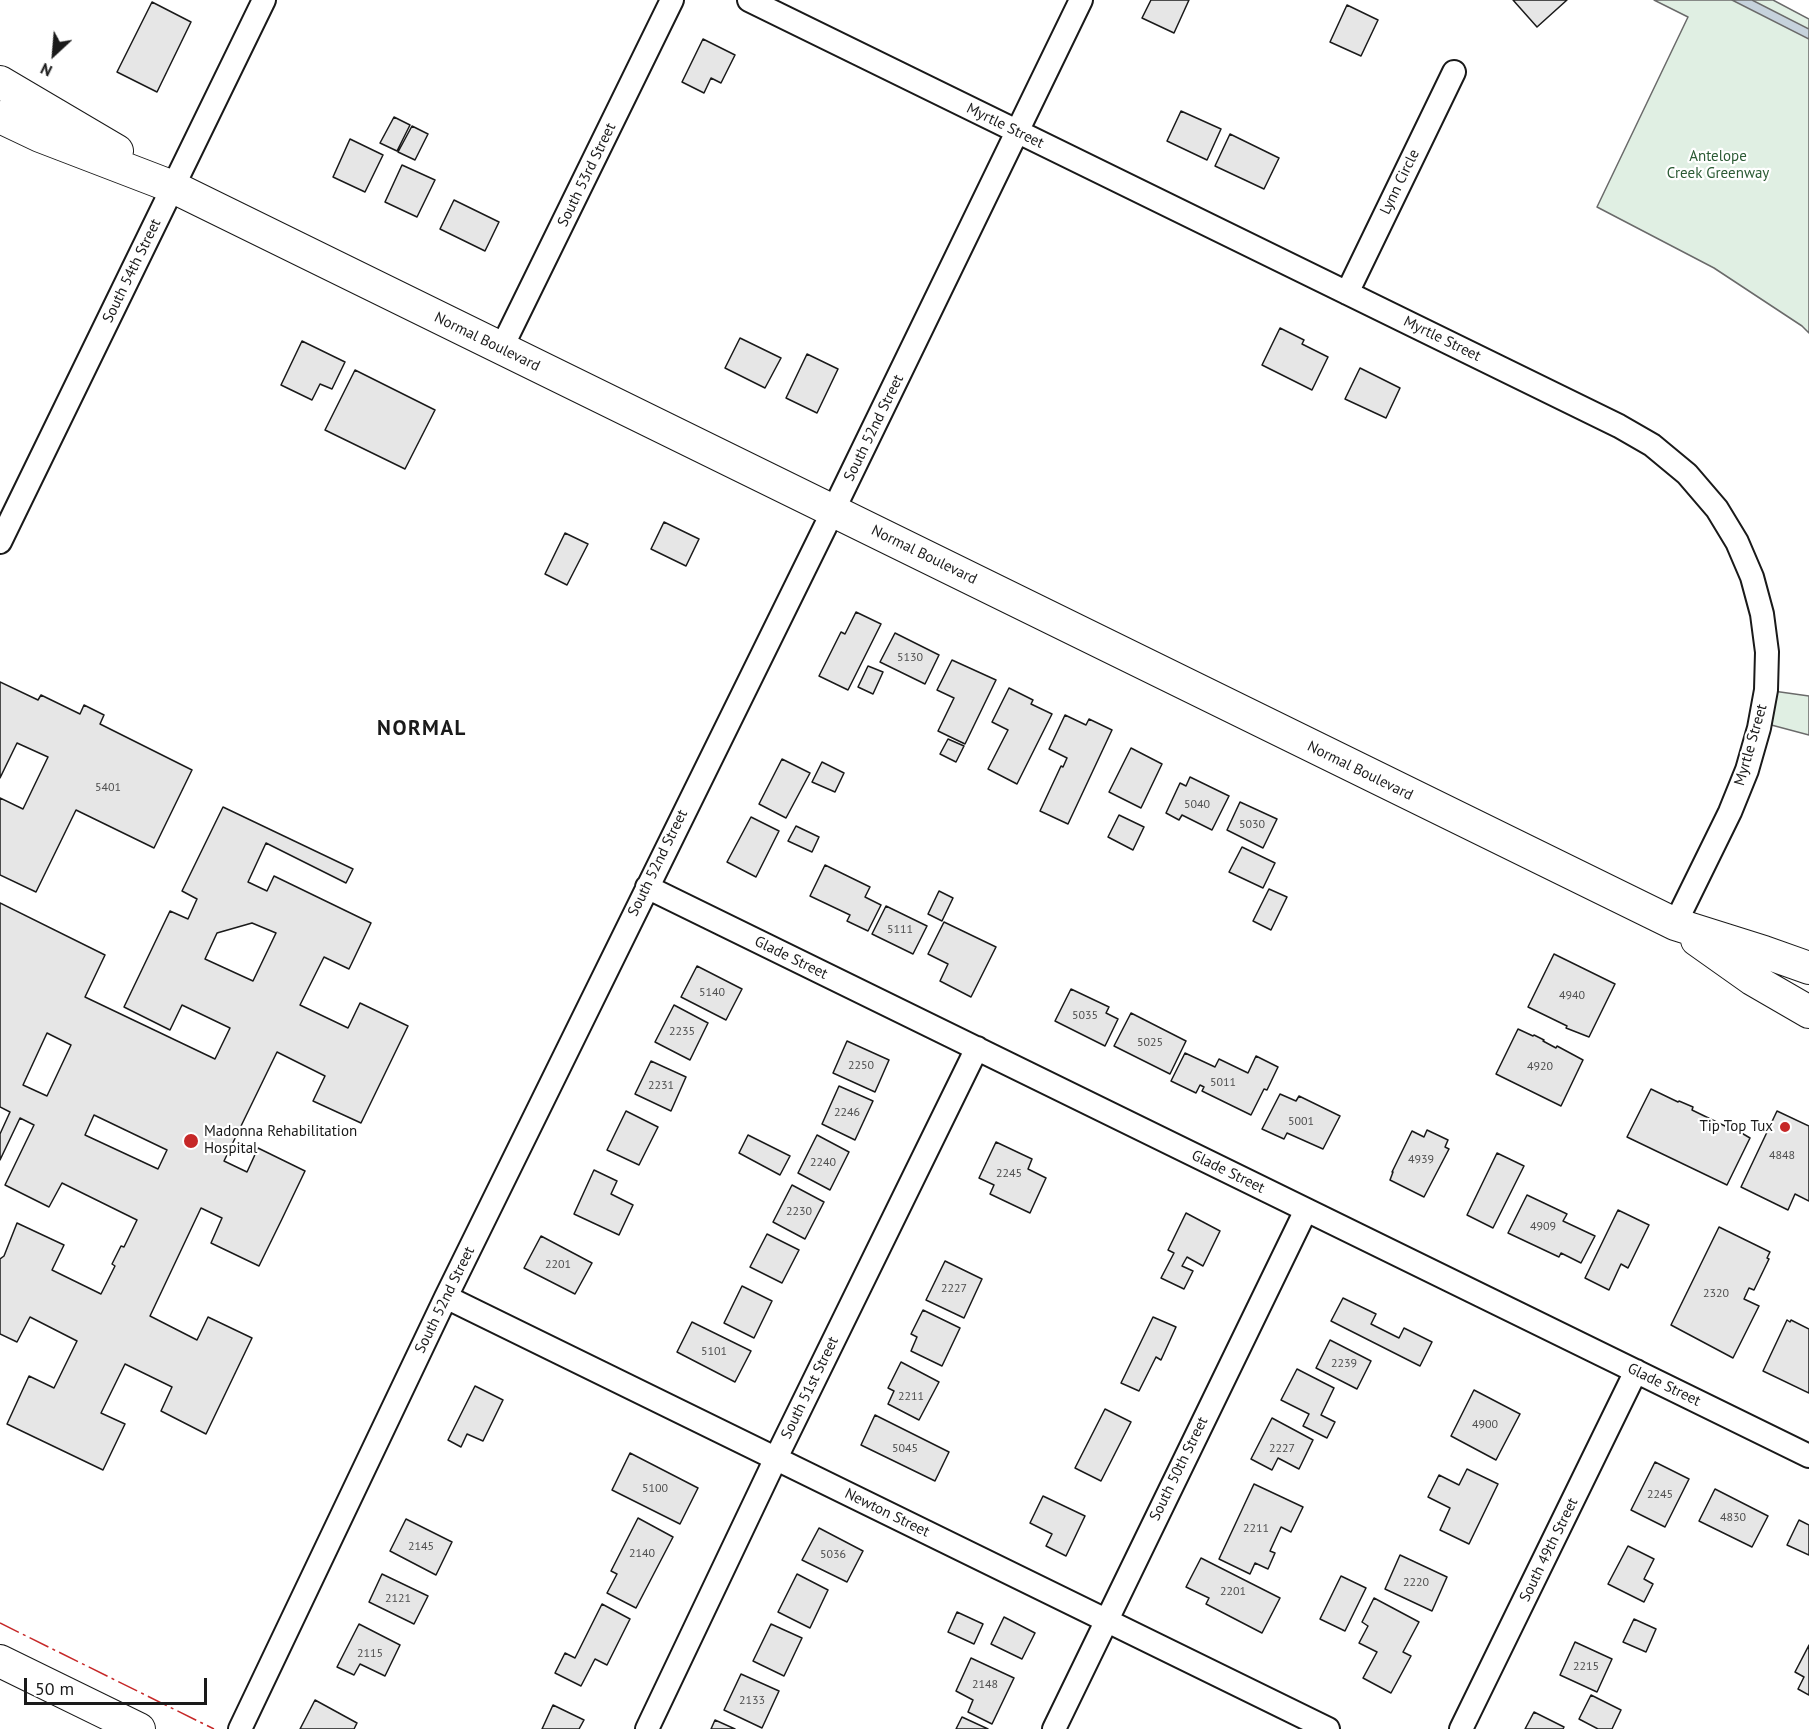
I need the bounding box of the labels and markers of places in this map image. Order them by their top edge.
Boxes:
place label: Tip Top Tux [1699,1118,1773,1136]
marker: Tip Top Tux [1778,1120,1792,1134]
place label: Madonna Rehabilitation Hospital [204,1123,357,1158]
marker: Madonna Rehabilitation Hospital [182,1132,200,1150]

